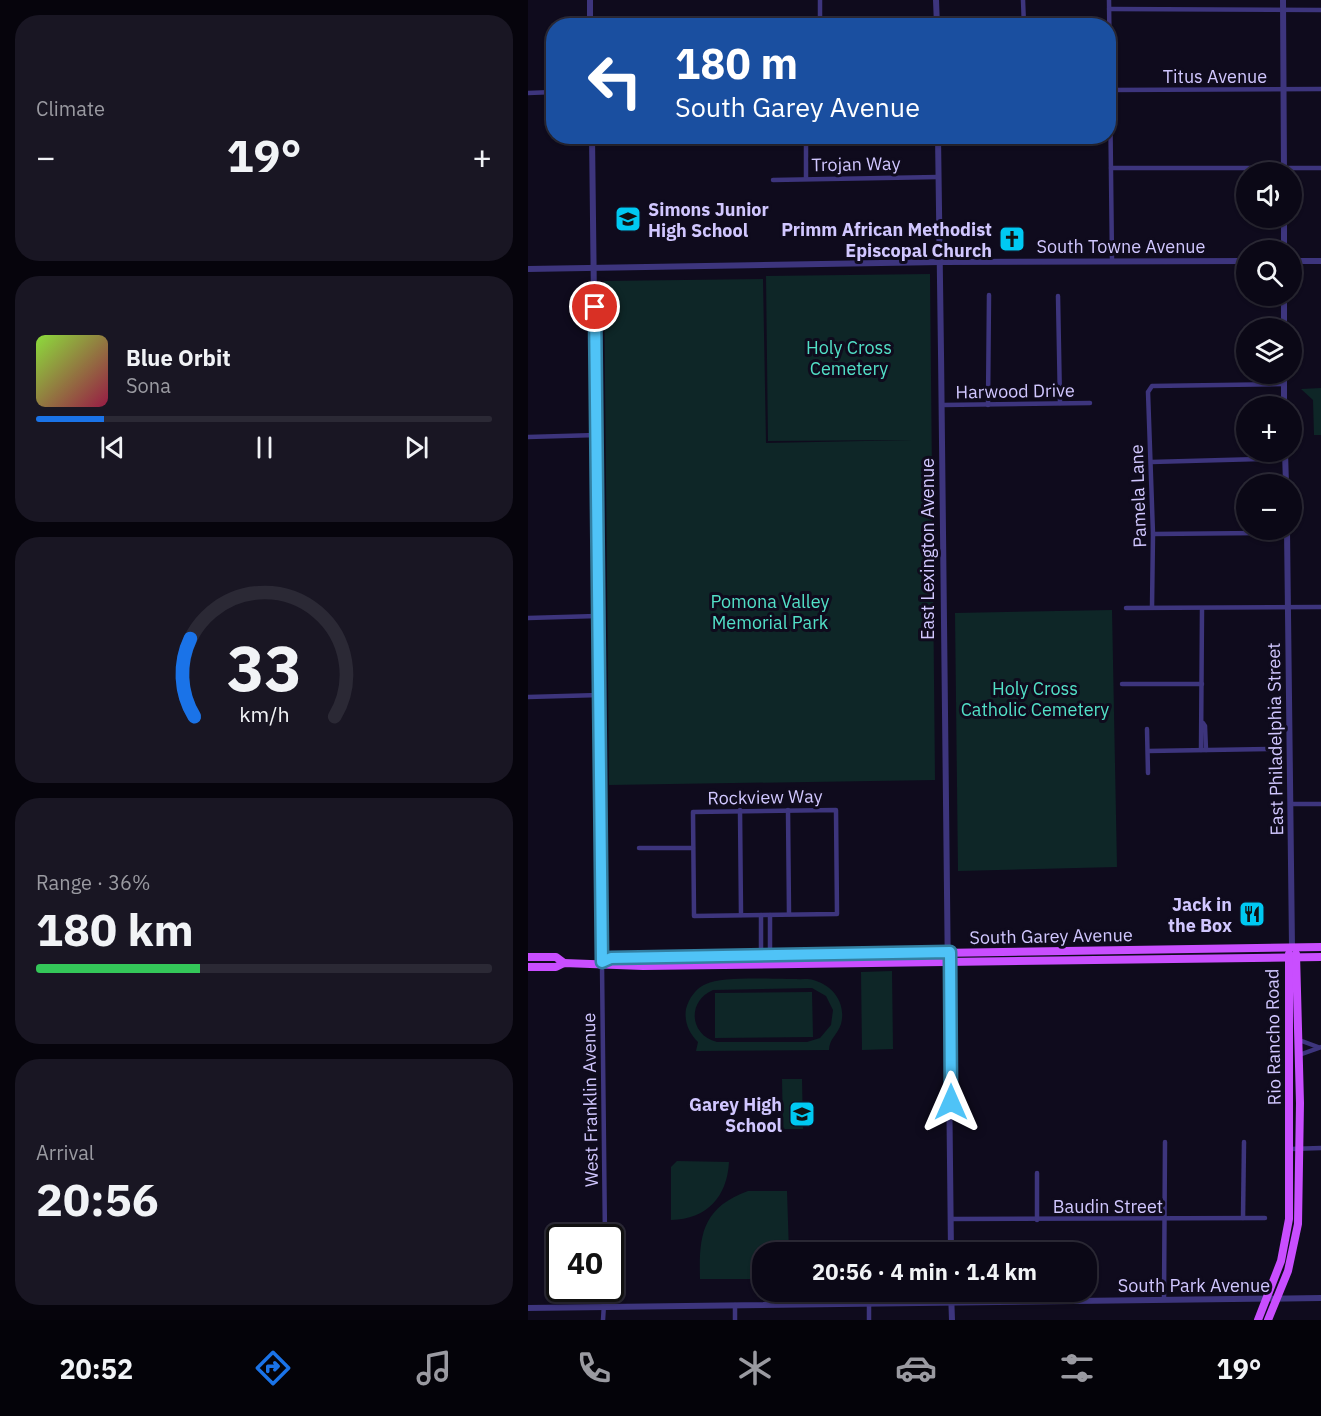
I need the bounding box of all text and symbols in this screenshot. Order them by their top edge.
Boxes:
text: 180 m [675,36,798,91]
icon: left [576,42,654,120]
street label: Titus Avenue [1163,65,1267,88]
text: South Garey Avenue [675,89,920,124]
text: Climate [36,95,105,122]
text: 19° [226,126,302,184]
text: − [36,135,56,178]
text: + [472,135,492,178]
street label: Trojan Way [811,152,901,176]
map controls [1236,162,1302,540]
button: sound [1236,162,1302,228]
place label: Simons Junior High School [648,198,769,242]
school or university icon: Simons Junior High School [613,204,643,234]
place label: Primm African Methodist Episcopal Church [781,218,992,262]
church icon: Primm African Methodist Episcopal Church [997,224,1027,254]
street label: South Towne Avenue [1037,235,1206,258]
button: search [1236,240,1302,306]
pin [569,281,620,332]
icon: arrive [578,290,611,323]
button: layers [1236,318,1302,384]
park label: Holy Cross Cemetery [806,336,892,380]
text: Blue Orbit [126,343,231,372]
text: Sona [126,372,171,399]
street label: Harwood Drive [955,378,1075,404]
button: + [1236,396,1302,462]
icon: previous [96,431,129,464]
icon: pause [248,431,281,464]
icon: next [400,431,433,464]
street label: Pamela Lane [1125,444,1151,548]
street label: East Lexington Avenue [916,458,939,640]
button: − [1236,474,1302,540]
park label: Pomona Valley Memorial Park [710,590,830,634]
text: 33 [227,627,301,708]
street label: East Philadelphia Street [1262,642,1288,836]
park label: Holy Cross Catholic Cemetery [961,677,1109,721]
text: km/h [239,700,289,728]
street label: Rockview Way [707,784,823,810]
text: Range · 36% [36,869,151,896]
place label: Jack in the Box [1168,893,1232,937]
restaurant icon: Jack in the Box [1237,899,1267,929]
text: 180 km [36,900,194,958]
street label: South Garey Avenue [969,923,1133,949]
street label: Rio Rancho Road [1260,969,1286,1105]
street label: West Franklin Avenue [577,1013,603,1187]
position arrow [919,1070,983,1134]
place label: Garey High School [689,1093,783,1137]
school or university icon: Garey High School [787,1099,817,1129]
text: Arrival [36,1139,94,1166]
text: 20:56 [36,1170,159,1228]
street label: Baudin Street [1053,1195,1163,1218]
speed limit sign: 40 [546,1224,624,1302]
text: 20:56 · 4 min · 1.4 km [812,1257,1037,1286]
street label: South Park Avenue [1118,1274,1270,1297]
icon: directions [252,1347,294,1389]
icon: music [413,1347,455,1389]
icon: phone [573,1347,615,1389]
icon: climate [734,1347,776,1389]
icon: car [895,1347,937,1389]
icon: filters [1056,1347,1098,1389]
text: 20:52 [59,1351,133,1386]
text: 19° [1216,1351,1262,1386]

